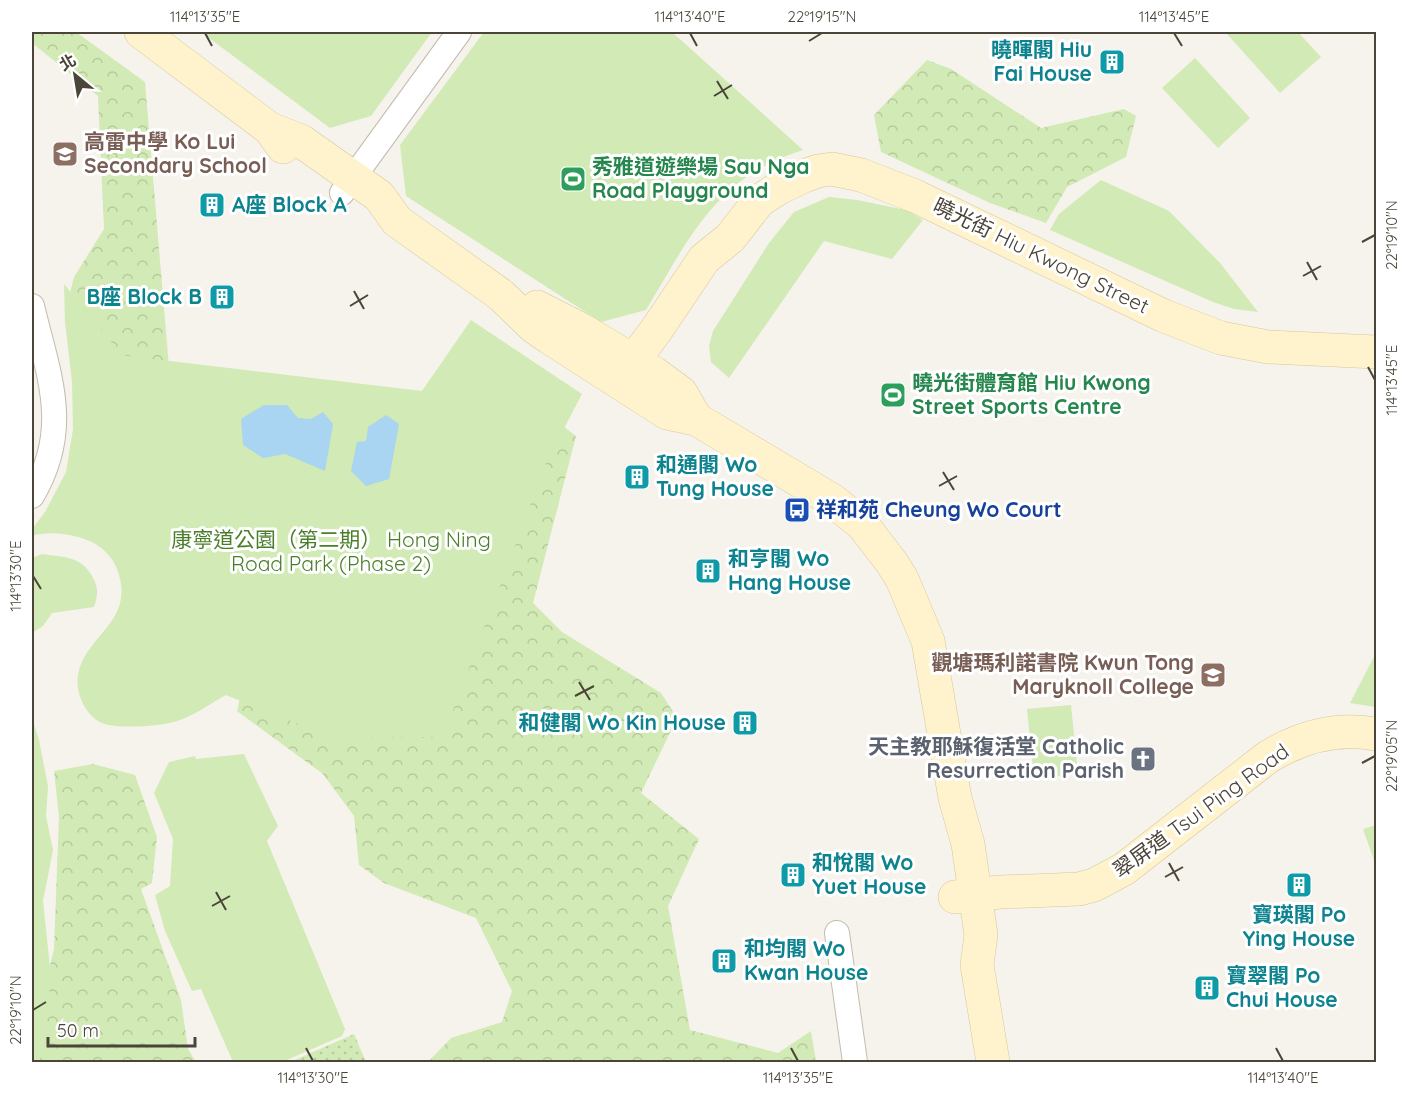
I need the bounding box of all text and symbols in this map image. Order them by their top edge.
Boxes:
text: 114°13'35"E [170,7,240,26]
text: 114°13'40"E [654,7,726,26]
text: 22°19'15"N [788,7,856,26]
text: 114°13'45"E [1139,7,1209,26]
place label: 曉暉閣 Hiu Fai House [991,36,1092,86]
north arrow [45,45,105,105]
building icon: 曉暉閣 Hiu Fai House [1097,47,1127,77]
text: 北 [56,49,79,75]
place label: 高雷中學 Ko Lui Secondary School [84,128,267,178]
school or university icon: 高雷中學 Ko Lui Secondary School [50,139,80,169]
place label: 秀雅道遊樂場 Sau Nga Road Playground [592,153,810,203]
sports icon: 秀雅道遊樂場 Sau Nga Road Playground [558,164,588,194]
building icon: A座 Block A [197,190,227,220]
place label: A座 Block A [232,191,347,217]
street label: 曉光街 Hiu Kwong Street [929,192,1154,319]
text: 22°19'10"N [1382,200,1401,270]
building icon: B座 Block B [207,282,237,312]
place label: B座 Block B [87,283,202,309]
text: 114°13'45"E [1382,345,1401,415]
place label: 曉光街體育館 Hiu Kwong Street Sports Centre [912,369,1151,419]
sports icon: 曉光街體育館 Hiu Kwong Street Sports Centre [878,380,908,410]
place label: 和通閣 Wo Tung House [656,451,774,501]
building icon: 和通閣 Wo Tung House [622,462,652,492]
bus stop icon: 祥和苑 Cheung Wo Court [782,495,812,525]
place label: 祥和苑 Cheung Wo Court [816,496,1062,522]
park label: 康寧道公園（第二期） Hong Ning Road Park (Phase 2) [171,526,491,576]
text: 114°13'30"E [6,540,25,612]
place label: 和亨閣 Wo Hang House [728,545,851,595]
building icon: 和亨閣 Wo Hang House [693,556,723,586]
place label: 觀塘瑪利諾書院 Kwun Tong Maryknoll College [931,649,1194,699]
school or university icon: 觀塘瑪利諾書院 Kwun Tong Maryknoll College [1198,660,1228,690]
building icon: 和健閣 Wo Kin House [730,708,760,738]
place label: 和健閣 Wo Kin House [518,709,726,735]
text: 22°19'05"N [1382,720,1401,792]
place label: 天主教耶穌復活堂 Catholic Resurrection Parish [868,733,1124,783]
street label: 翠屏道 Tsui Ping Road [1107,738,1293,883]
church icon: 天主教耶穌復活堂 Catholic Resurrection Parish [1128,744,1158,774]
place label: 和悅閣 Wo Yuet House [812,849,926,899]
building icon: 和悅閣 Wo Yuet House [778,860,808,890]
building icon: 寶瑛閣 Po Ying House [1284,870,1314,900]
place label: 寶瑛閣 Po Ying House [1243,901,1355,951]
place label: 和均閣 Wo Kwan House [744,935,868,985]
building icon: 和均閣 Wo Kwan House [709,946,739,976]
place label: 寶翠閣 Po Chui House [1226,962,1338,1012]
building icon: 寶翠閣 Po Chui House [1192,973,1222,1003]
text: 22°19'10"N [6,975,25,1045]
scale bar [48,1010,195,1048]
text: 50 m [57,1019,99,1042]
text: 114°13'30"E [277,1068,349,1087]
text: 114°13'35"E [763,1068,833,1087]
text: 114°13'40"E [1247,1068,1319,1087]

